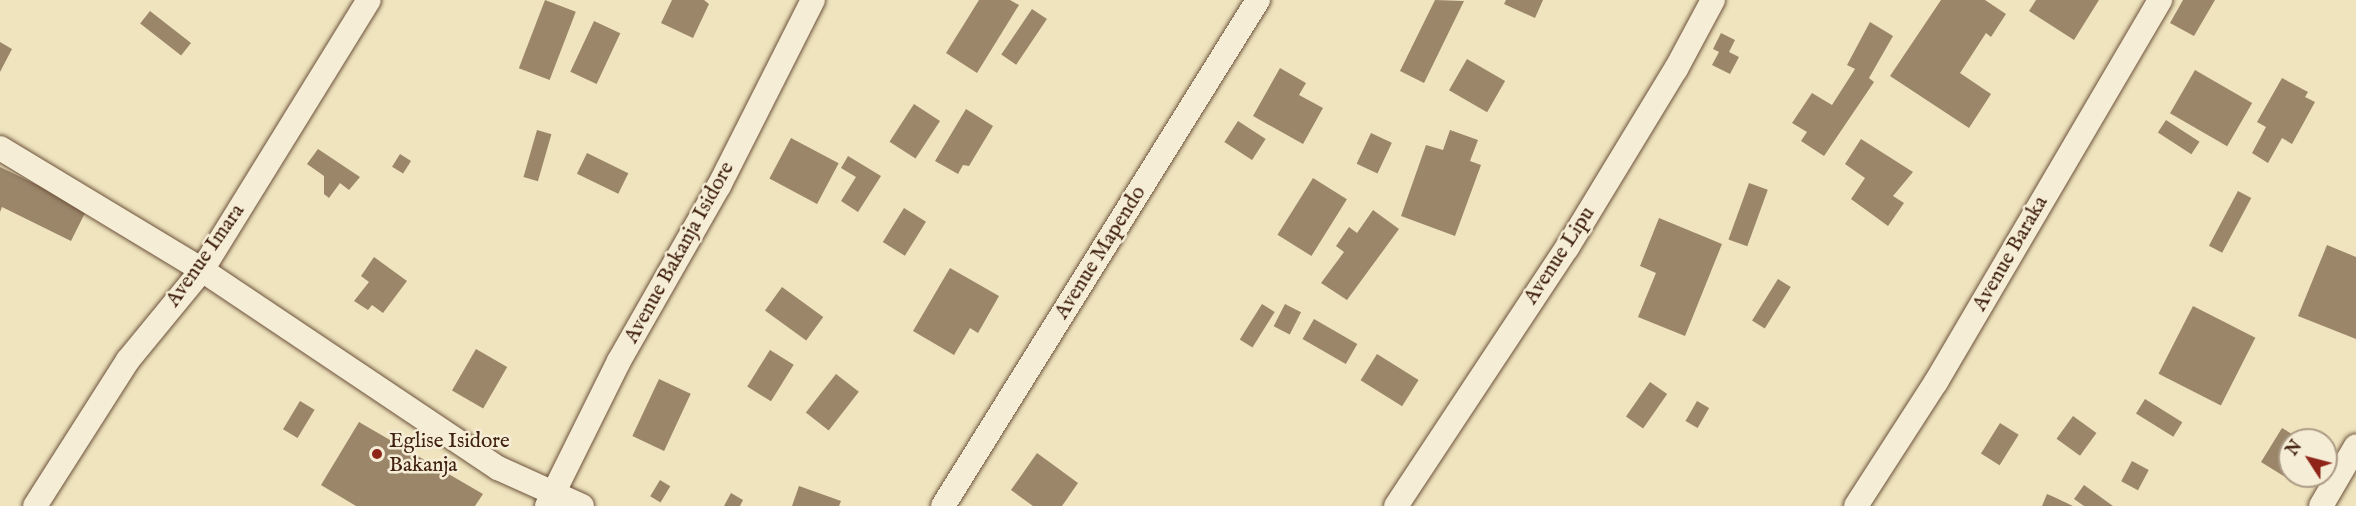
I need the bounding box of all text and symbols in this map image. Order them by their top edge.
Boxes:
street label: Avenue Bakanja Isidore [620,158,740,348]
street label: Avenue Mapendo [1050,182,1152,324]
street label: Avenue Baraka [1968,192,2054,316]
street label: Avenue Imara [161,200,251,312]
street label: Avenue Lipu [1519,202,1601,310]
north arrow [2278,428,2338,488]
place label: Eglise Isidore Bakanja [389,429,510,479]
text: N [2283,437,2307,460]
marker: Eglise Isidore Bakanja [370,447,384,461]

